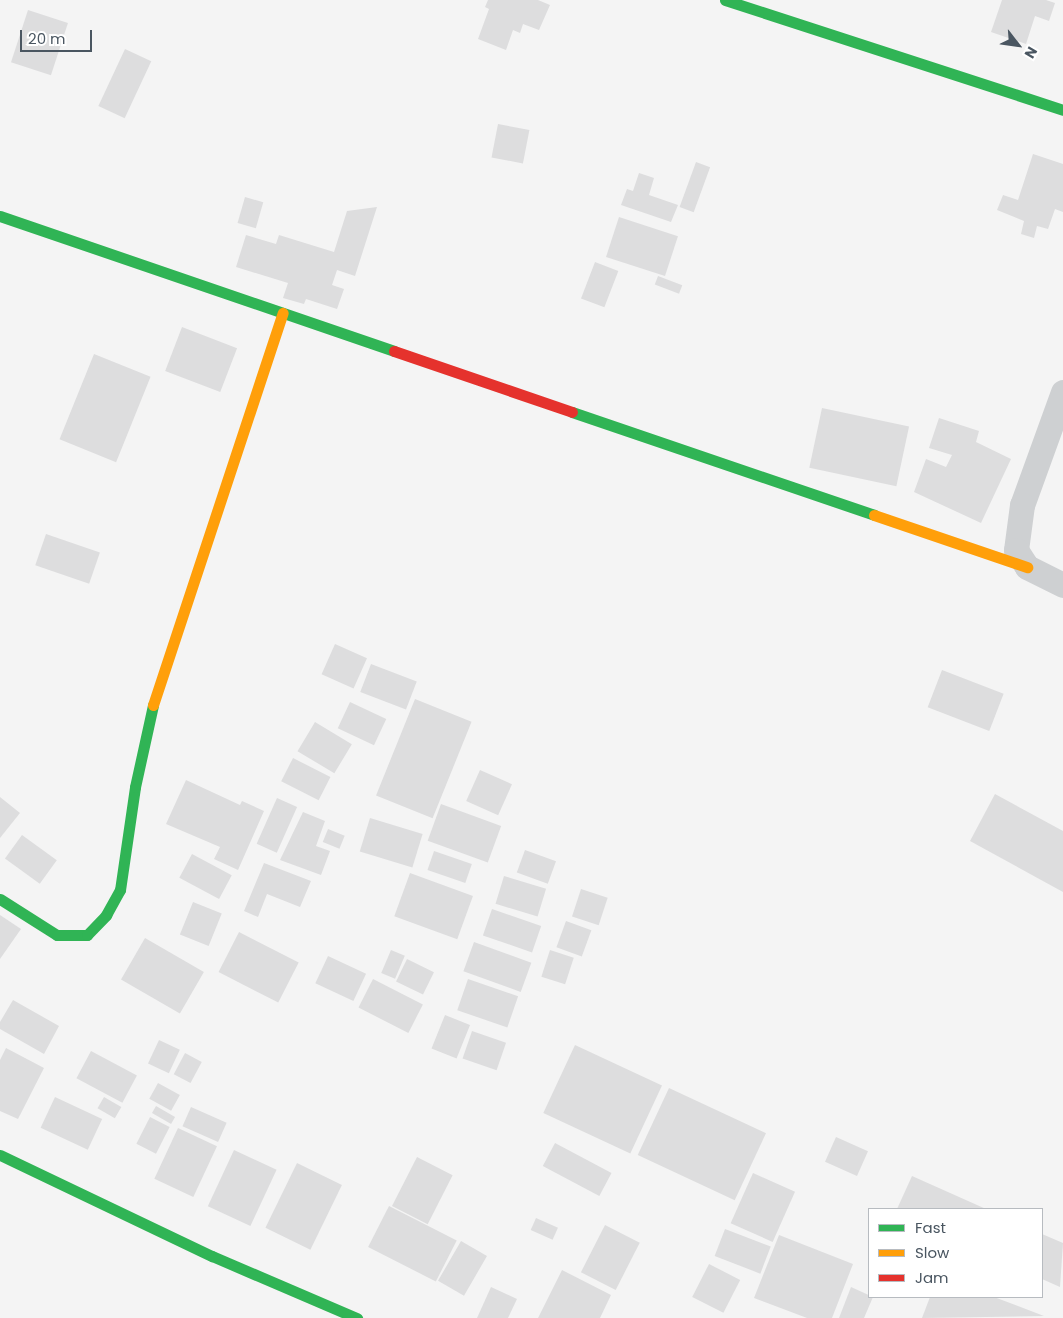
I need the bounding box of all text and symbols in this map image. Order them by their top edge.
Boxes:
scale bar [22,20,95,52]
north arrow [993,20,1043,70]
text: 20 m [28,28,66,49]
text: N [1020,43,1042,62]
legend [868,1208,1043,1298]
text: Fast [915,1217,946,1238]
text: Slow [915,1242,949,1263]
text: Jam [915,1267,949,1288]

